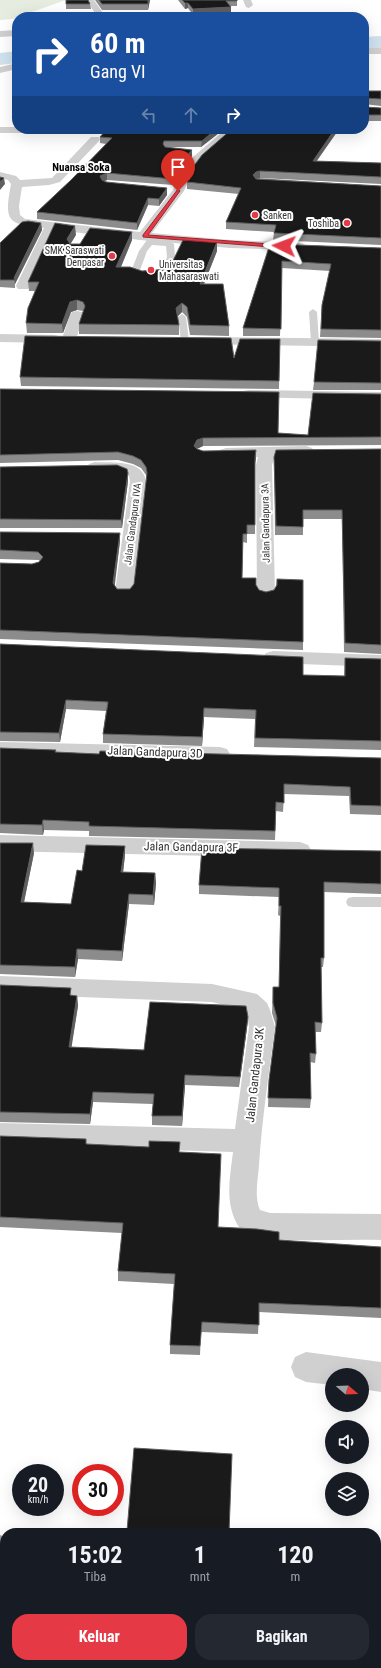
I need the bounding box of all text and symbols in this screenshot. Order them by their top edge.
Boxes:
text: 60 m [90,27,146,60]
icon: right [24,28,76,80]
text: Gang VI [90,61,146,82]
icon: left [138,104,160,126]
icon: ahead [180,104,202,126]
icon: right [222,104,244,126]
pin [161,150,195,191]
icon: arrive [167,156,189,178]
district label: Nuansa Soka [52,161,110,174]
marker: Sanken [250,210,260,220]
place label: Sanken [263,210,292,221]
place label: Toshiba [308,218,339,229]
marker: Toshiba [342,218,352,228]
position arrow [263,225,305,267]
place label: SMK Saraswati Denpasar [45,245,104,268]
marker: SMK Saraswati Denpasar [107,251,117,261]
place label: Universitas Mahasaraswati [159,259,219,282]
marker: Universitas Mahasaraswati [146,265,156,275]
street label: Jalan Gandapura IVA [122,482,143,566]
street label: Jalan Gandapura 3A [259,483,272,563]
street label: Jalan Gandapura 3D [107,743,203,761]
street label: Jalan Gandapura 3F [144,839,238,855]
street label: Jalan Gandapura 3K [243,1027,267,1123]
north arrow [325,1368,369,1412]
map controls [325,1368,369,1516]
button: sound [325,1420,369,1464]
speed limit sign: 30 [72,1464,124,1516]
button: layers [325,1472,369,1516]
text: 20 [28,1473,48,1497]
text: km/h [28,1494,48,1505]
text: 15:02 [67,1541,122,1569]
text: 1 [194,1541,206,1569]
text: 120 [277,1541,314,1569]
text: Tiba [84,1569,106,1584]
text: mnt [190,1569,210,1584]
text: m [290,1569,300,1584]
button: Keluar [12,1614,187,1660]
button: Bagikan [195,1614,369,1660]

